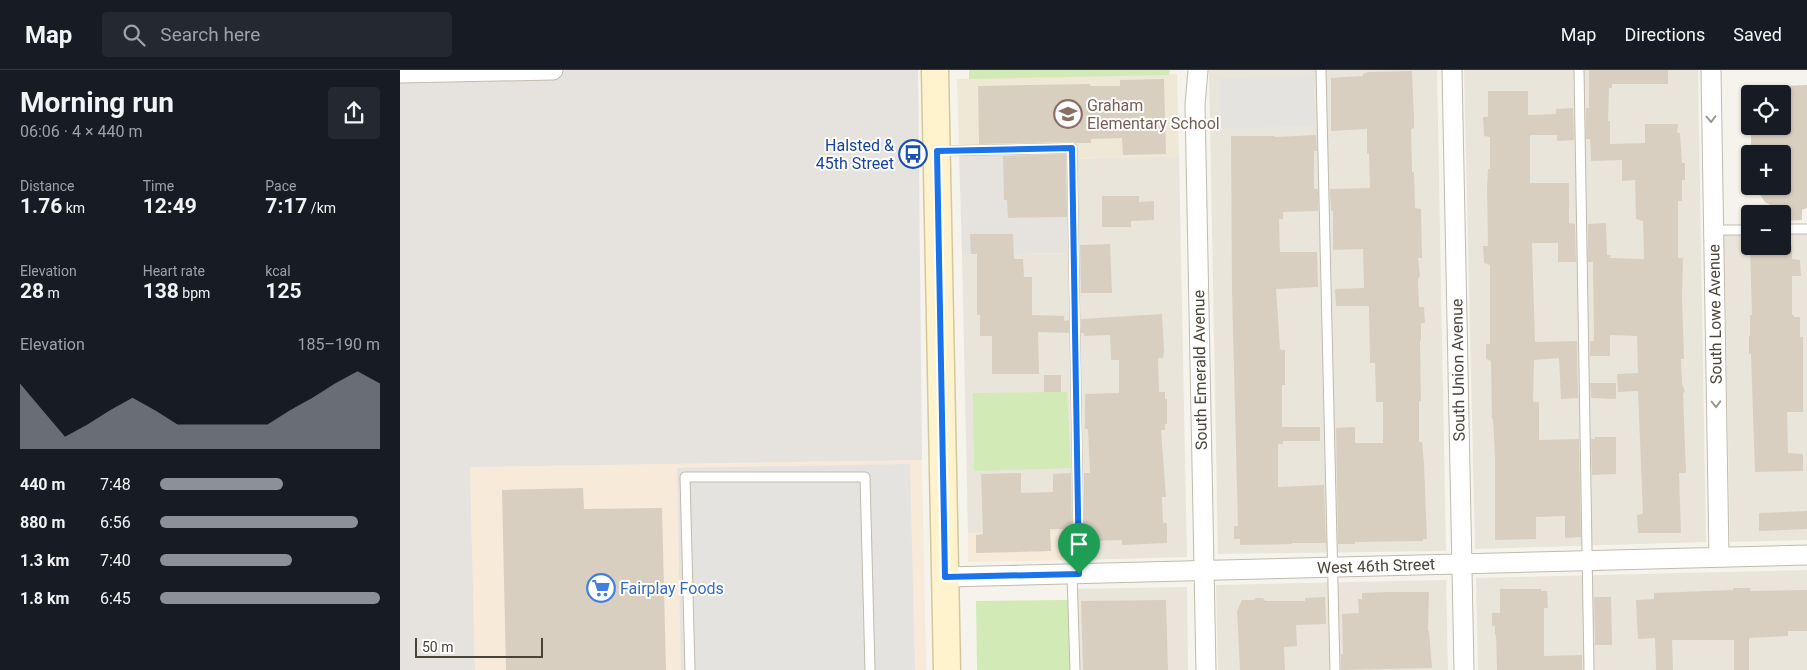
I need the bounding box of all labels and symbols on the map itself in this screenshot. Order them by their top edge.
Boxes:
place label: Graham Elementary School [1087,96,1220,133]
school or university icon: Graham Elementary School [1053,99,1083,129]
one-way arrow [1706,115,1717,123]
place label: Halsted & 45th Street [816,136,894,173]
bus stop icon: Halsted & 45th Street [898,139,928,169]
street label: South Lowe Avenue [1704,244,1726,384]
street label: South Emerald Avenue [1189,290,1211,450]
street label: South Union Avenue [1447,298,1469,442]
one-way arrow [1711,400,1721,408]
pin [1058,523,1100,574]
street label: West 46th Street [1317,554,1435,578]
supermarket icon: Fairplay Foods [586,573,616,603]
place label: Fairplay Foods [620,579,724,598]
scale bar [415,635,542,658]

